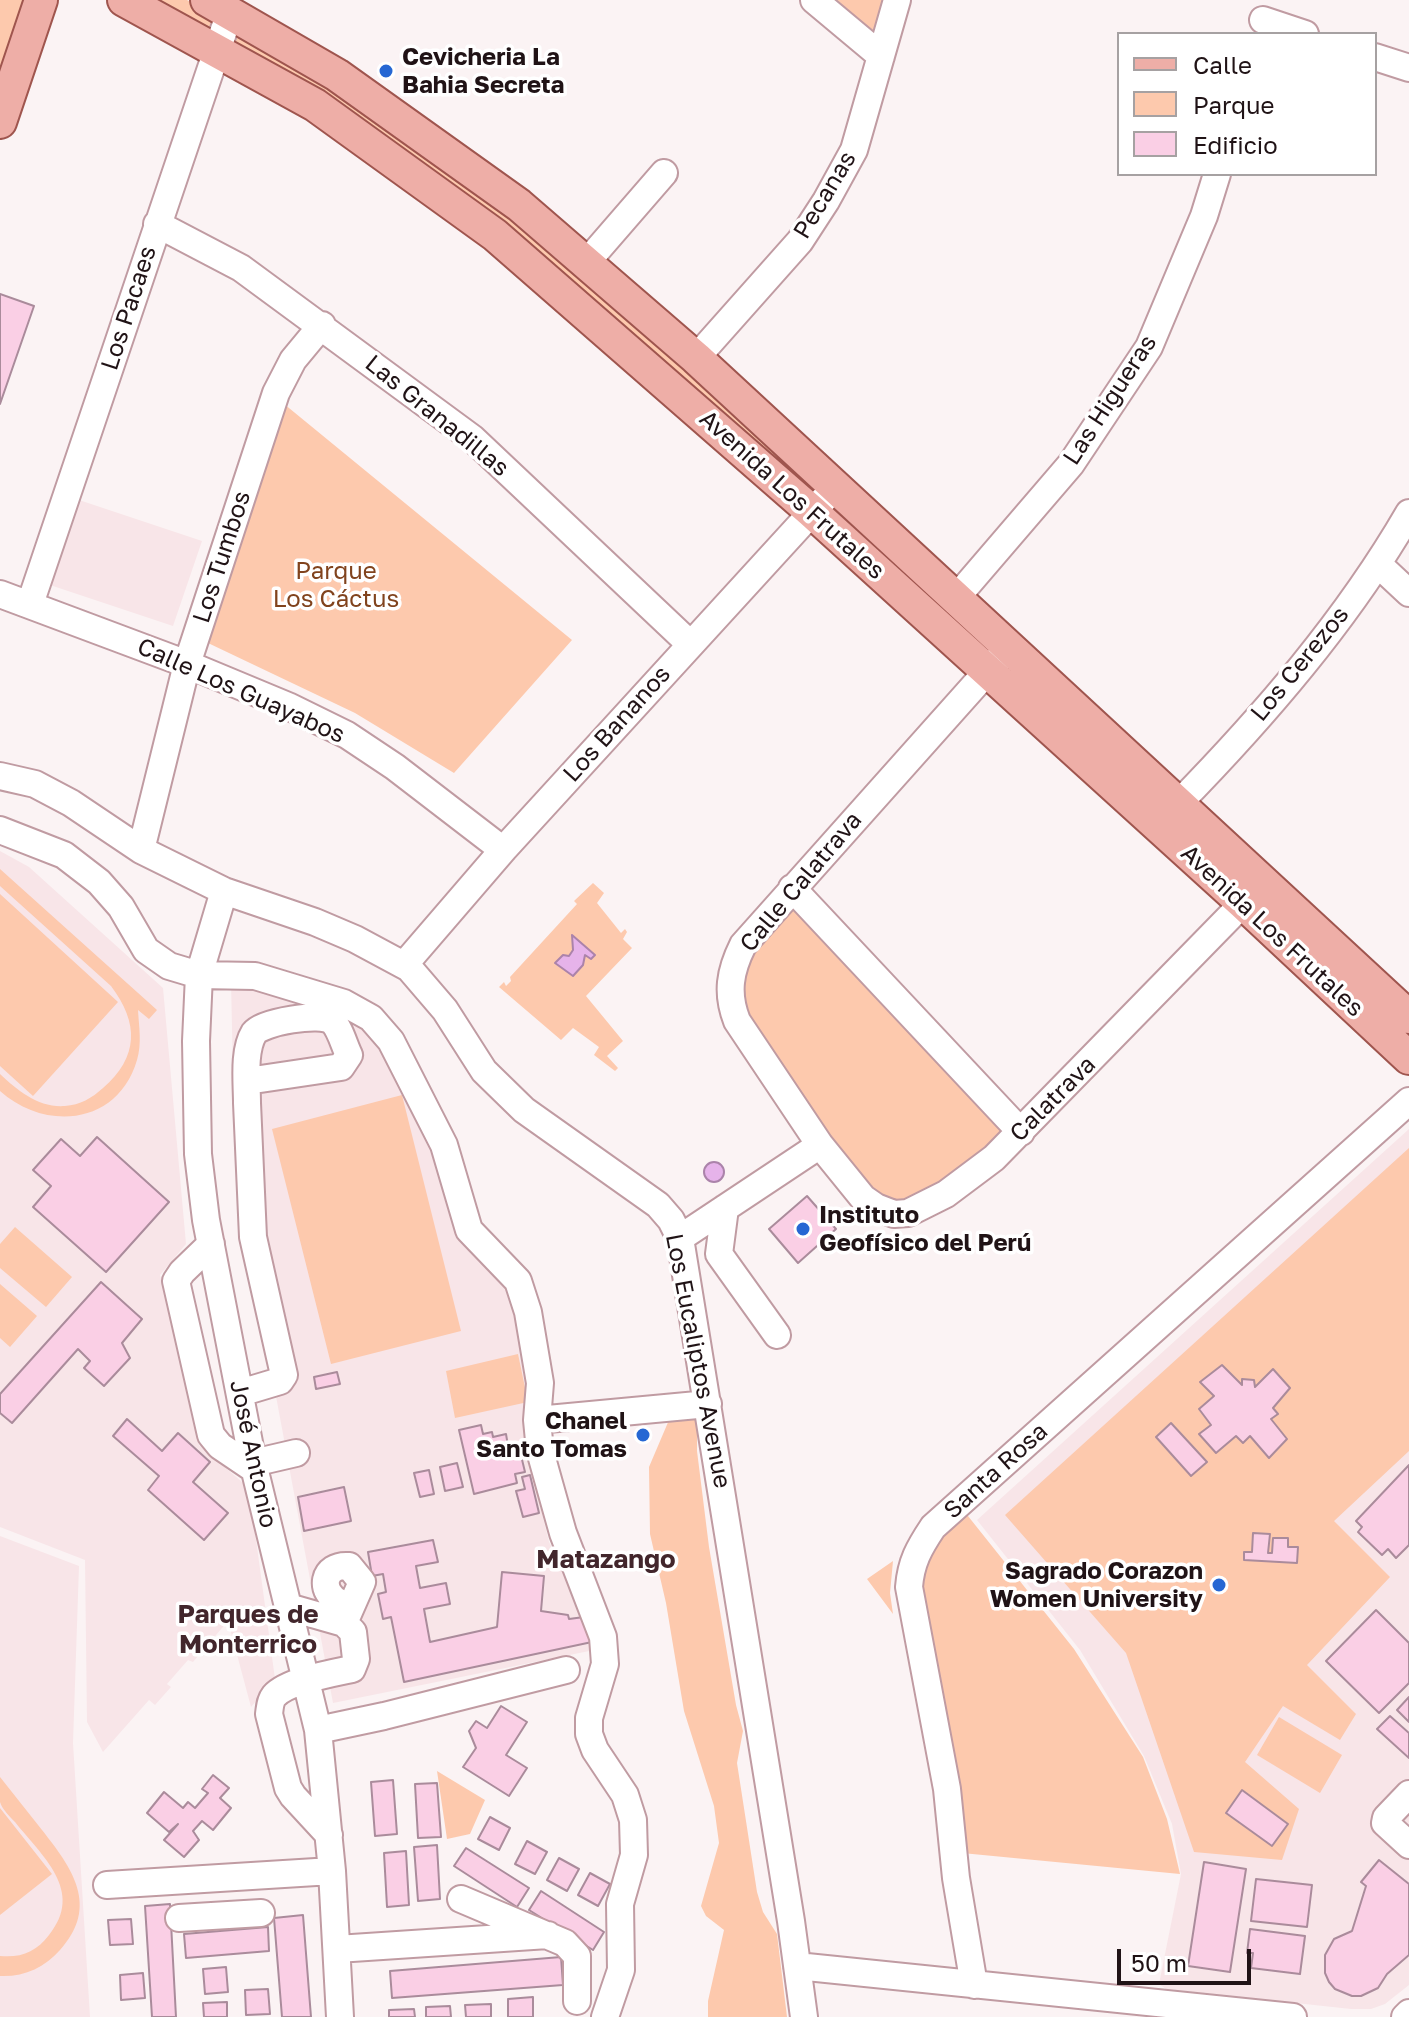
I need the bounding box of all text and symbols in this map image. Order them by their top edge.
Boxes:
legend [1117,32,1377,176]
place label: Cevicheria La Bahia Secreta [402,43,564,99]
text: Calle [1193,50,1252,79]
marker: Cevicheria La Bahia Secreta [377,62,395,80]
text: Parque [1193,90,1274,119]
text: Edificio [1193,130,1278,159]
street label: Pecanas [788,146,862,244]
street label: Los Pacaes [95,242,163,374]
street label: Las Higueras [1057,329,1163,471]
street label: Las Granadillas [359,349,515,483]
street label: Avenida Los Frutales [694,404,890,586]
street label: Los Tumbos [187,487,257,627]
park label: Parque Los Cáctus [273,557,399,613]
street label: Los Cerezos [1245,601,1355,727]
street label: Calle Los Guayabos [133,632,349,750]
street label: Los Bananos [557,660,677,788]
street label: Calle Calatrava [734,806,868,958]
street label: Avenida Los Frutales [1175,839,1369,1023]
street label: Calatrava [1004,1050,1102,1148]
place label: Instituto Geofísico del Perú [819,1201,1031,1257]
marker: Instituto Geofísico del Perú [794,1220,812,1238]
street label: Los Eucaliptos Avenue [659,1231,737,1491]
street label: José Antonio [223,1377,283,1531]
place label: Chanel Santo Tomas [476,1407,627,1463]
street label: Santa Rosa [938,1417,1054,1525]
marker: Chanel Santo Tomas [634,1426,652,1444]
district label: Matazango [536,1544,676,1576]
place label: Sagrado Corazon Women University [990,1557,1203,1613]
marker: Sagrado Corazon Women University [1210,1576,1228,1594]
district label: Parques de Monterrico [177,1599,319,1660]
scale bar [1121,1933,1255,1983]
text: 50 m [1131,1948,1187,1977]

